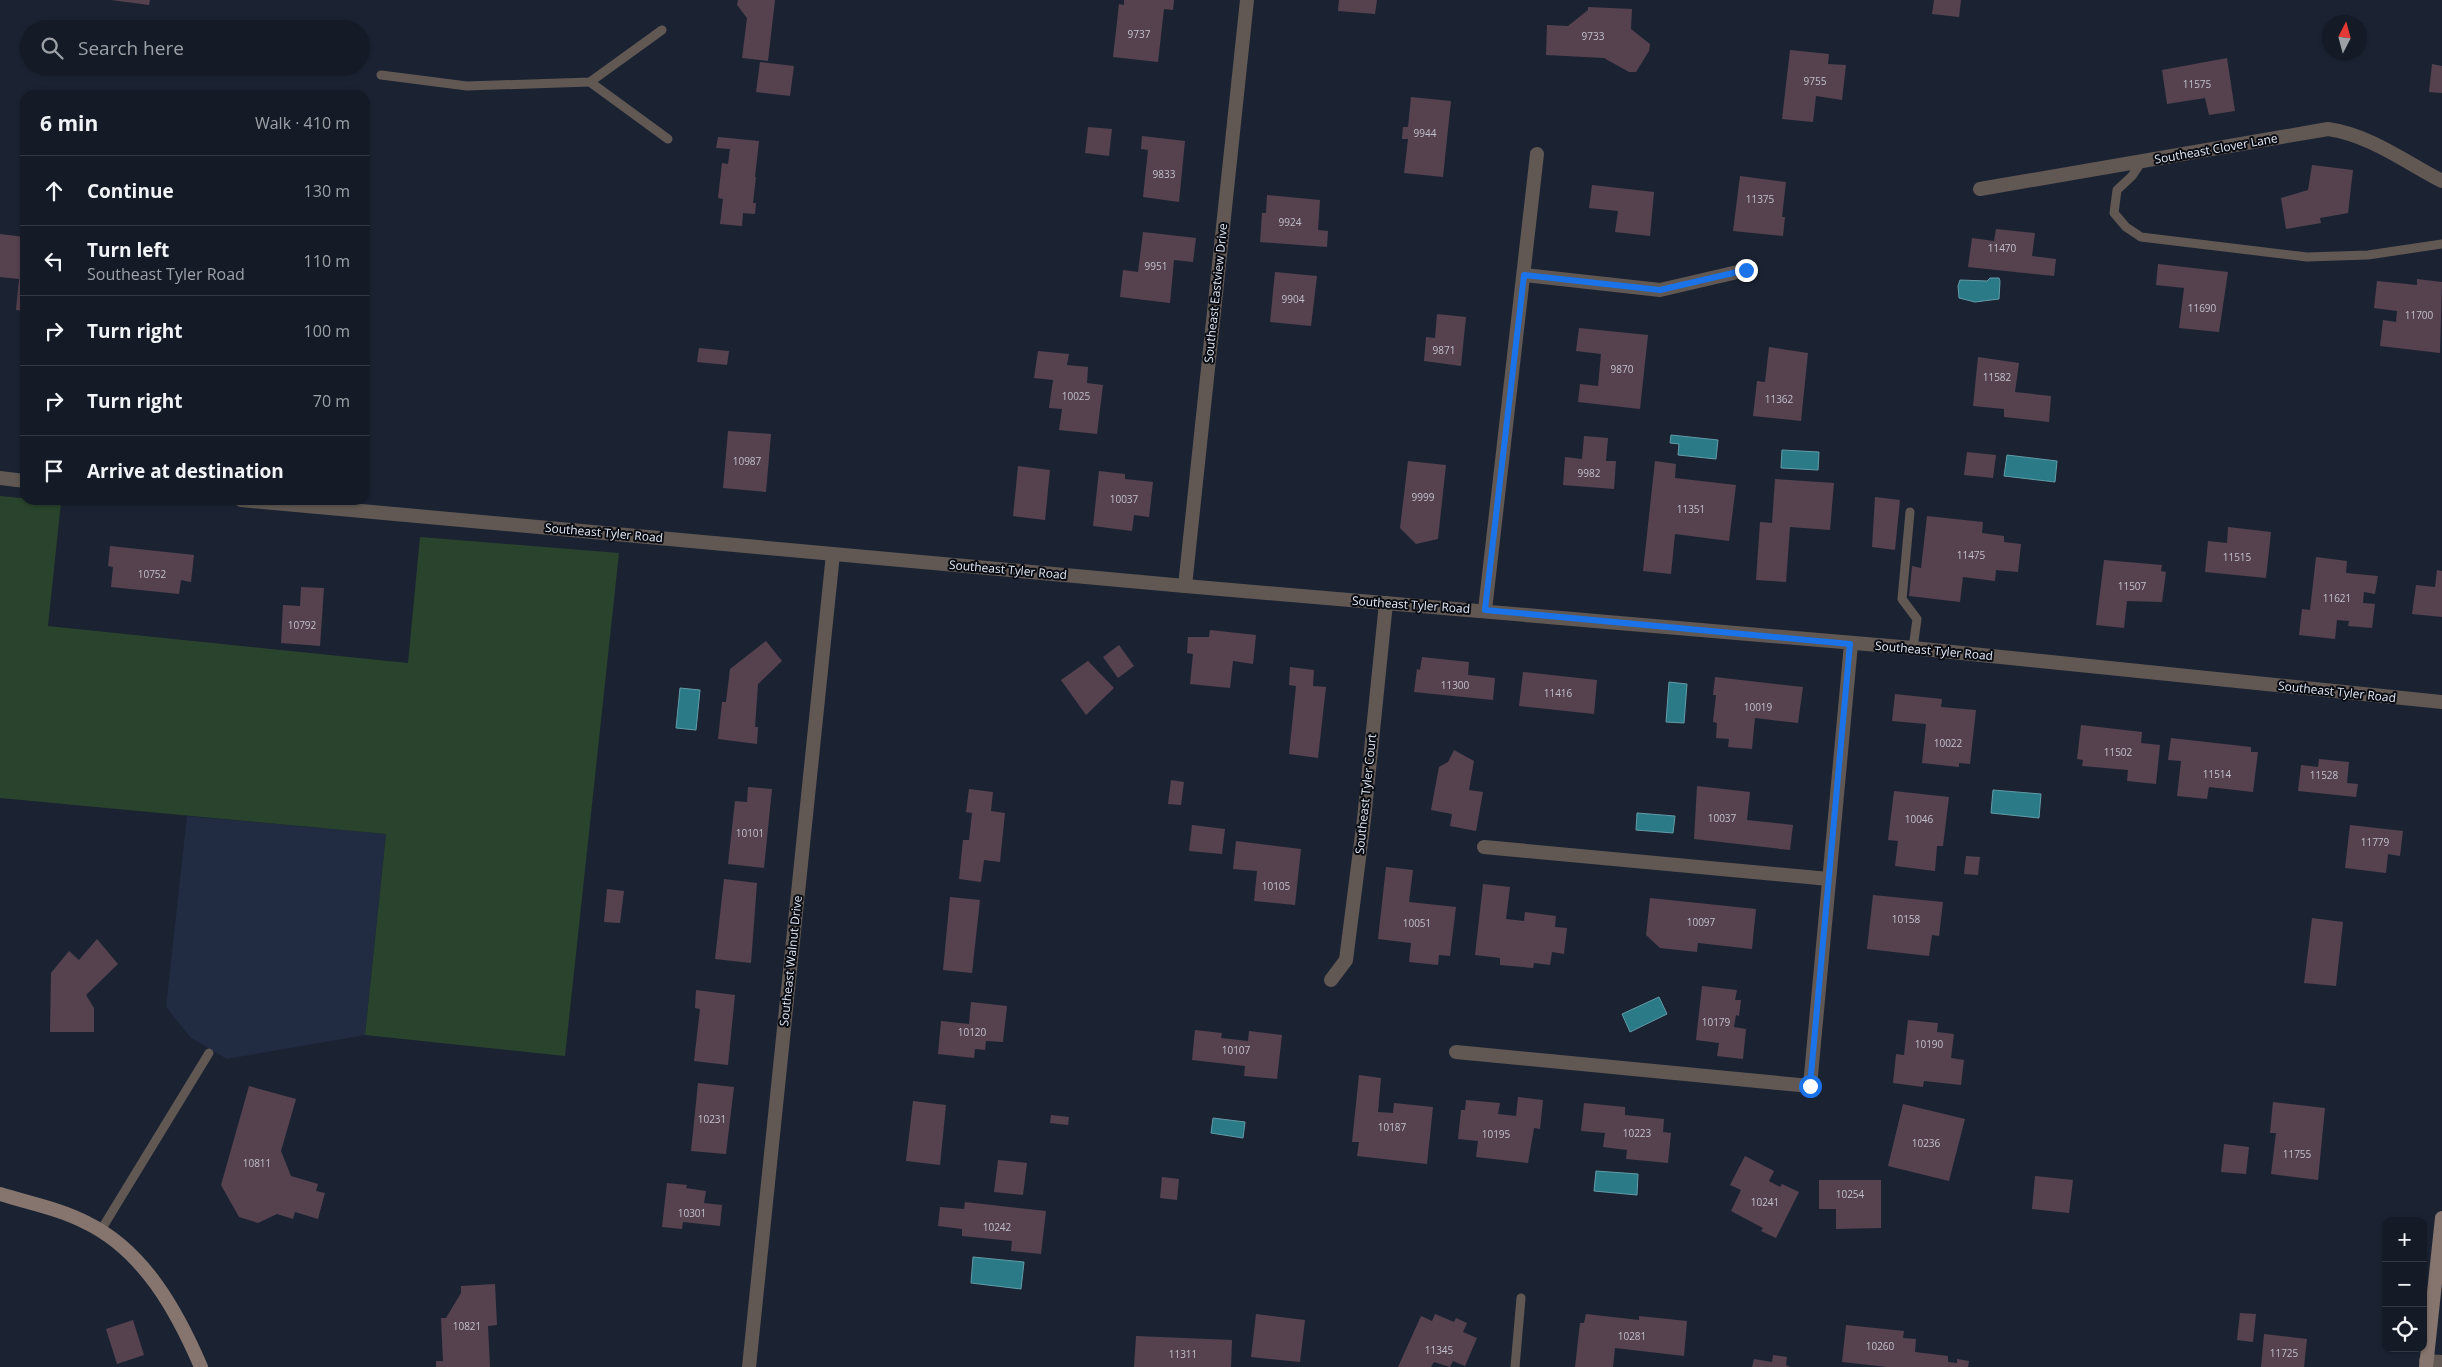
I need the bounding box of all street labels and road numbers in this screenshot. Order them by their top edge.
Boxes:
street label: Southeast Clover Lane [2153,129,2279,168]
street label: Southeast Eastview Drive [1200,222,1231,364]
street label: Southeast Tyler Road [544,519,664,546]
street label: Southeast Tyler Road [948,556,1068,583]
street label: Southeast Tyler Road [1351,592,1471,617]
street label: Southeast Tyler Road [1874,637,1994,664]
street label: Southeast Tyler Road [2277,677,2397,706]
street label: Southeast Tyler Court [1351,733,1380,855]
street label: Southeast Walnut Drive [775,894,806,1027]

